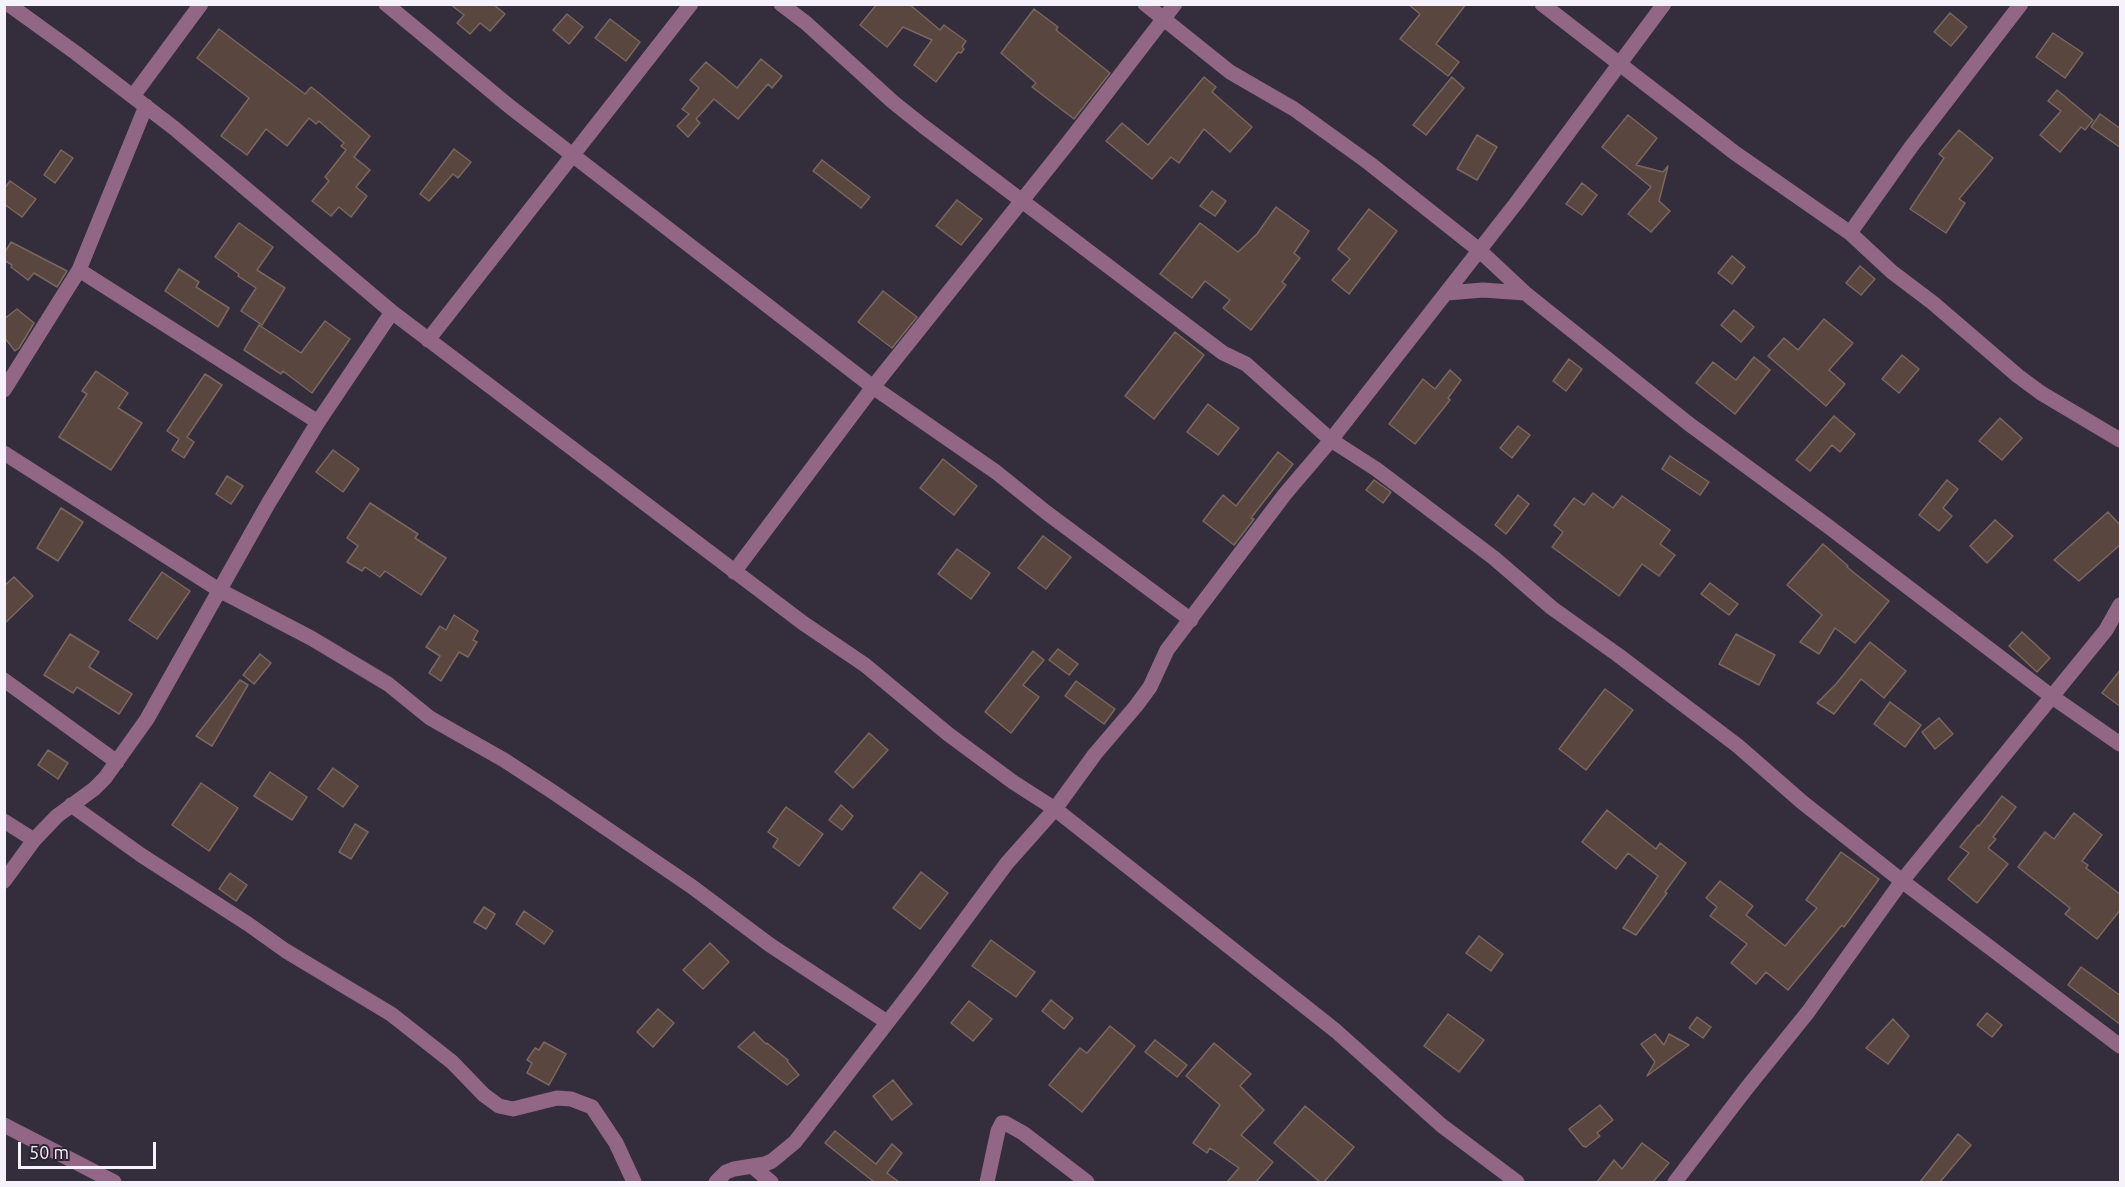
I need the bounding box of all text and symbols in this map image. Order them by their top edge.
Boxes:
scale bar [21,1130,159,1168]
text: 50 m [29,1142,69,1162]

